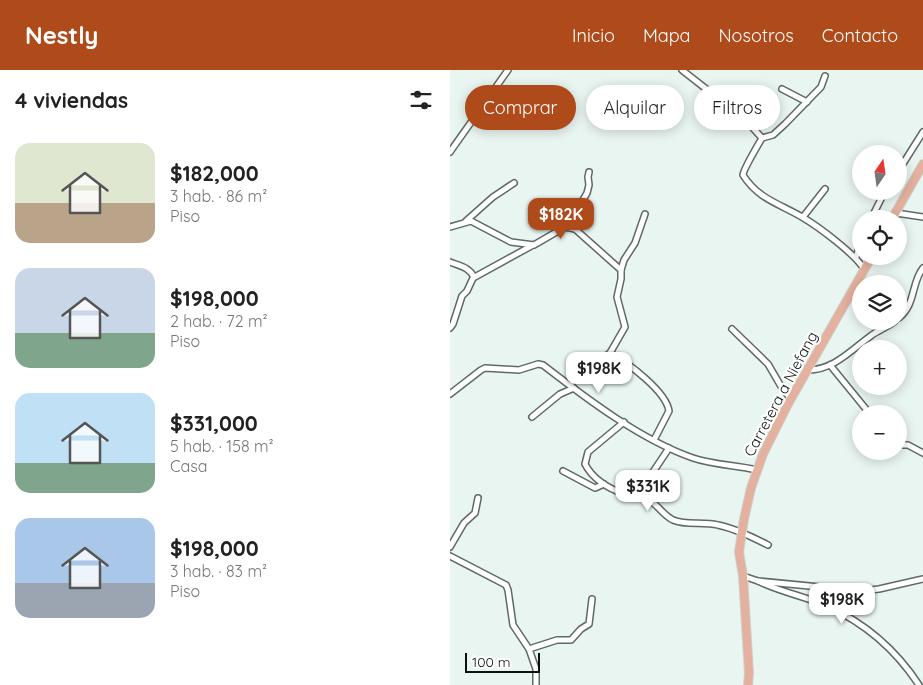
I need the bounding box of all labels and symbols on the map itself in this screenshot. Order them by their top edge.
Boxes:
north arrow [852,145,908,200]
pin: $182K [526,198,596,240]
street label: Carretera a Niefang [740,328,822,460]
pin: $198K [564,352,634,394]
pin: $331K [613,470,683,512]
pin: $198K [807,582,877,625]
scale bar [465,650,540,673]

